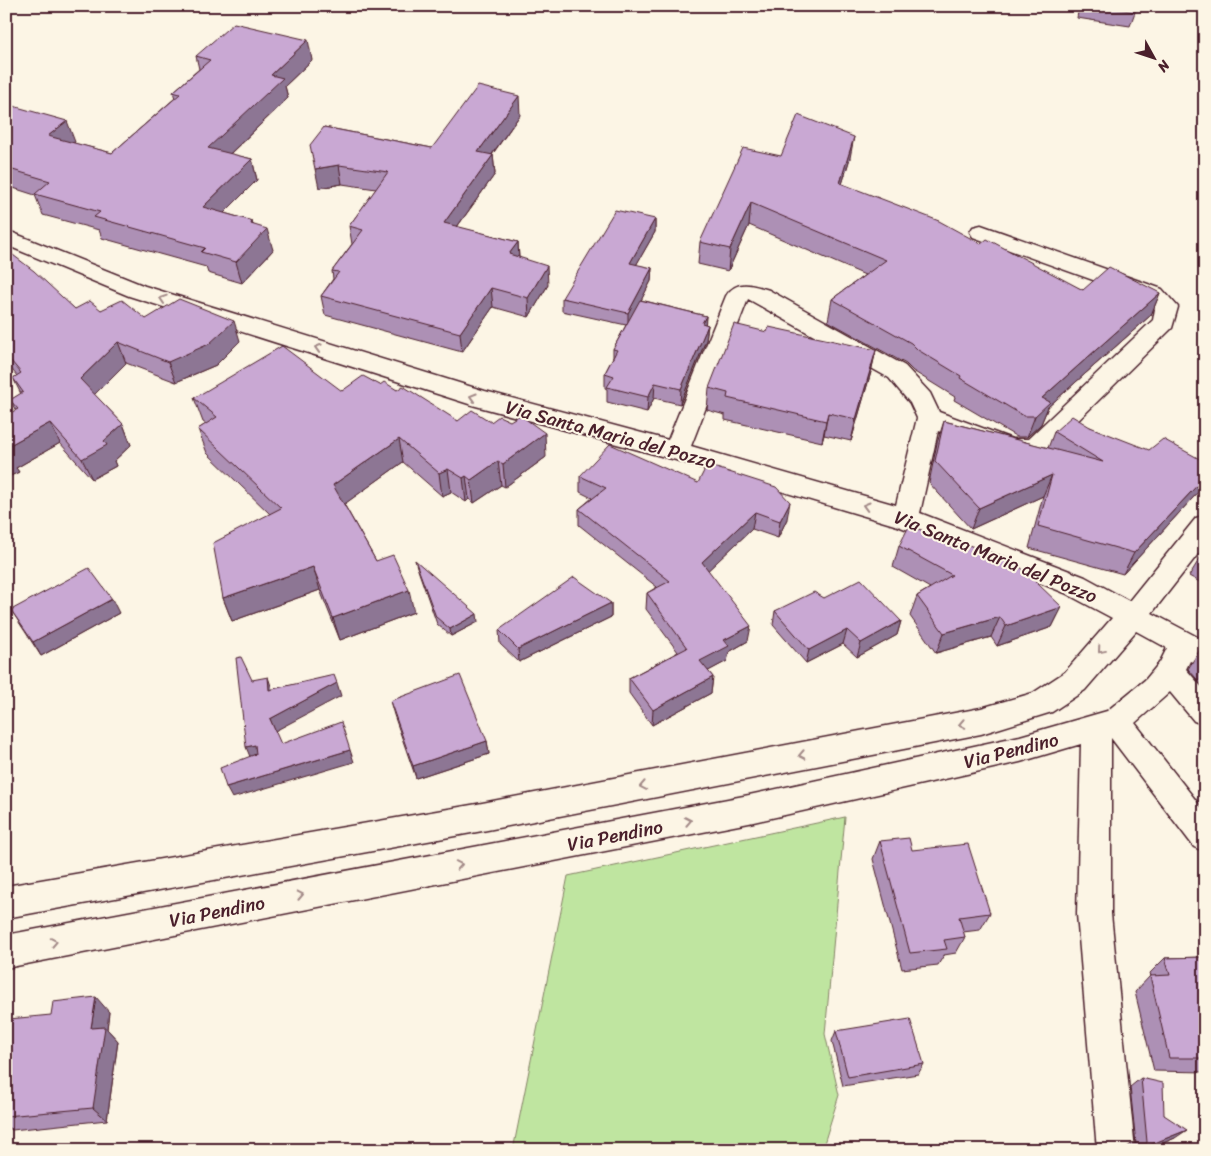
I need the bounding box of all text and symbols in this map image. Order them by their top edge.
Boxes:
north arrow [1128,32,1178,82]
text: N [1151,54,1177,78]
one-way arrow [159,295,168,305]
one-way arrow [314,344,323,354]
street label: Via Santa Maria del Pozzo [502,391,720,479]
one-way arrow [469,392,478,402]
street label: Via Santa Maria del Pozzo [889,501,1103,612]
one-way arrow [862,502,870,512]
one-way arrow [1097,645,1106,654]
one-way arrow [957,719,966,729]
street label: Via Pendino [960,723,1062,778]
one-way arrow [798,750,807,760]
one-way arrow [638,780,647,791]
street label: Via Pendino [564,810,666,861]
one-way arrow [683,817,692,827]
one-way arrow [455,860,464,871]
street label: Via Pendino [166,886,268,937]
one-way arrow [295,891,304,901]
one-way arrow [50,938,59,948]

